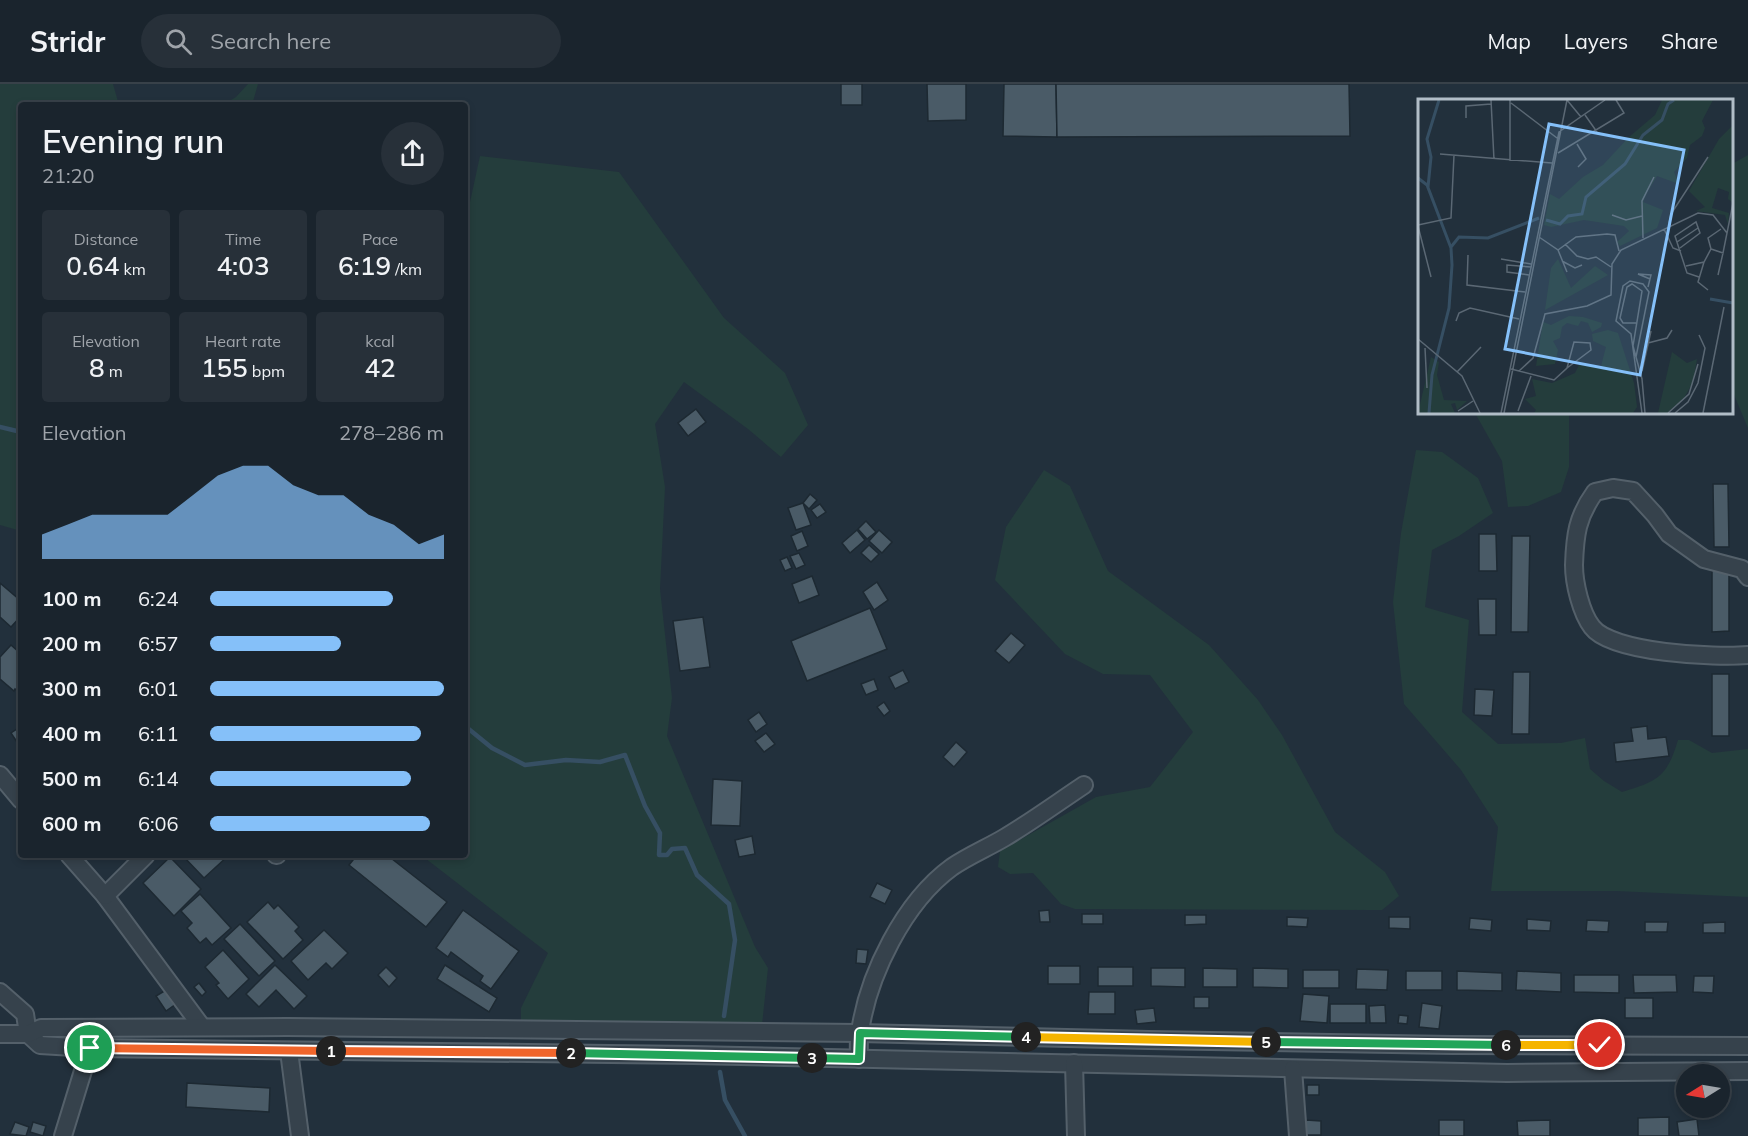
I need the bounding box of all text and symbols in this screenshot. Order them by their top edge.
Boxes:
search box [141,14,561,68]
text: Stridr [30,24,105,59]
icon: search [162,25,195,58]
text: Search here [210,27,331,55]
text: Map [1488,28,1531,54]
text: Layers [1564,28,1628,54]
text: Share [1661,28,1718,54]
inset map [1418,99,1733,414]
text: Evening run [42,120,224,161]
button: share [381,122,444,185]
text: 21:20 [42,163,95,188]
text: Distance [74,229,138,249]
text: Time [225,229,261,249]
text: Pace [362,229,398,249]
text: 0.64 [66,249,119,282]
text: 4:03 [217,249,269,282]
text: 6:19 [338,249,391,282]
text: km [119,259,146,279]
text: /km [391,259,422,279]
text: Elevation [72,331,140,351]
text: Heart rate [205,331,281,351]
text: kcal [365,331,395,351]
text: 8 [89,351,105,384]
text: 155 [201,351,248,384]
text: 42 [364,351,396,384]
text: m [105,361,123,381]
text: bpm [248,361,285,381]
text: Elevation [42,420,127,445]
text: 278–286 m [339,420,444,445]
text: 100 m [42,586,101,611]
text: 6:24 [138,586,179,611]
text: 200 m [42,631,101,656]
text: 6:57 [138,631,179,656]
text: 300 m [42,676,101,701]
text: 6:01 [138,676,179,701]
text: 400 m [42,721,101,746]
text: 6:11 [138,721,179,746]
text: 500 m [42,766,101,791]
text: 6:14 [138,766,179,791]
text: 600 m [42,811,101,836]
text: 6:06 [138,811,179,836]
pin [1574,1019,1625,1070]
pin [64,1022,115,1073]
pin: 4 [1011,1022,1041,1052]
text: 4 [1021,1027,1031,1047]
pin: 5 [1251,1027,1281,1057]
icon: check [1583,1028,1616,1061]
pin: 6 [1491,1030,1521,1060]
icon: arrive [73,1031,106,1064]
text: 5 [1261,1032,1271,1052]
text: 6 [1501,1035,1511,1055]
pin: 1 [316,1036,346,1066]
pin: 2 [556,1038,586,1068]
text: 1 [326,1041,336,1061]
text: 2 [566,1043,576,1063]
pin: 3 [797,1043,827,1073]
text: 3 [807,1048,817,1068]
north arrow [1676,1064,1730,1118]
map controls [1676,1064,1730,1118]

